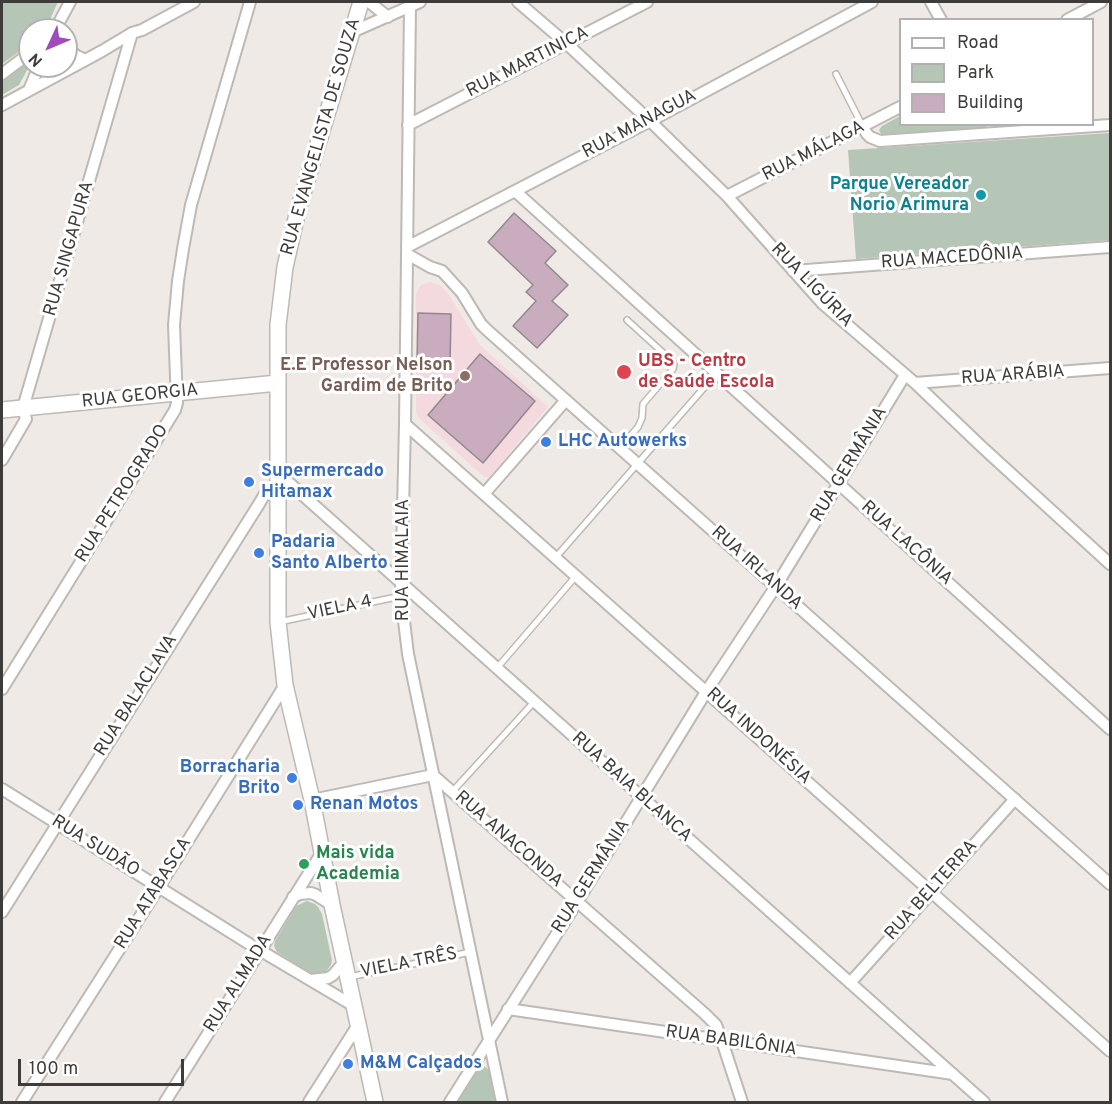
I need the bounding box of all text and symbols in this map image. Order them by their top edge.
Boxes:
street label: RUA EVANGELISTA DE SOUZA [278,16,366,258]
north arrow [18,18,78,78]
legend [899,18,1094,126]
street label: RUA MARTINICA [463,23,593,103]
text: Road [957,32,999,55]
text: N [25,48,48,70]
text: Park [957,62,994,85]
street label: RUA MANAGUA [579,86,701,164]
text: Building [957,92,1023,115]
street label: RUA MÁLAGA [759,117,869,187]
place label: Parque Vereador Norio Arimura [830,174,969,216]
street label: RUA SINGAPURA [40,179,100,319]
marker: Parque Vereador Norio Arimura [974,188,988,202]
street label: RUA LIGÚRIA [765,239,857,333]
street label: RUA MACEDÔNIA [880,243,1024,275]
place label: UBS - Centro de Saúde Escola [638,351,774,394]
place label: E.E Professor Nelson Gardim de Brito [280,355,453,398]
street label: RUA ARÁBIA [960,362,1066,390]
marker: UBS - Centro de Saúde Escola [615,363,633,381]
marker: E.E Professor Nelson Gardim de Brito [458,369,472,383]
street label: RUA GEORGIA [81,380,199,414]
street label: RUA GERMÂNIA [807,403,893,527]
street label: RUA PETROGRADO [72,421,174,567]
place label: LHC Autowerks [558,431,687,453]
marker: LHC Autowerks [539,435,553,449]
place label: Supermercado Hitamax [261,461,384,504]
marker: Supermercado Hitamax [242,475,256,489]
street label: RUA LACÔNIA [856,497,956,591]
street label: RUA HIMALAIA [393,499,415,621]
street label: RUA IRLANDA [706,522,806,616]
place label: Padaria Santo Alberto [271,532,388,574]
marker: Padaria Santo Alberto [252,546,266,560]
street label: VIELA 4 [306,592,374,626]
street label: RUA BALACLAVA [91,631,183,761]
street label: RUA INDONÉSIA [701,684,815,790]
street label: RUA BAIA BLANCA [566,728,696,848]
place label: Borracharia Brito [180,757,280,800]
marker: Borracharia Brito [285,771,299,785]
street label: RUA ANACONDA [449,787,567,893]
place label: Renan Motos [310,794,418,816]
marker: Renan Motos [291,798,305,812]
street label: RUA SUDÃO [47,811,143,883]
street label: RUA GERMÂNIA [548,816,636,938]
street label: RUA ATABASCA [111,834,197,954]
street label: RUA BELTERRA [881,836,983,946]
place label: Mais vida Academia [316,843,400,886]
marker: Mais vida Academia [297,857,311,871]
street label: RUA ALMADA [200,931,278,1037]
street label: VIELA TRÊS [359,944,459,984]
street label: RUA BABILÔNIA [664,1022,798,1062]
scale bar [21,1047,188,1085]
place label: M&M Calçados [360,1053,482,1075]
marker: M&M Calçados [341,1057,355,1071]
text: 100 m [29,1058,78,1081]

